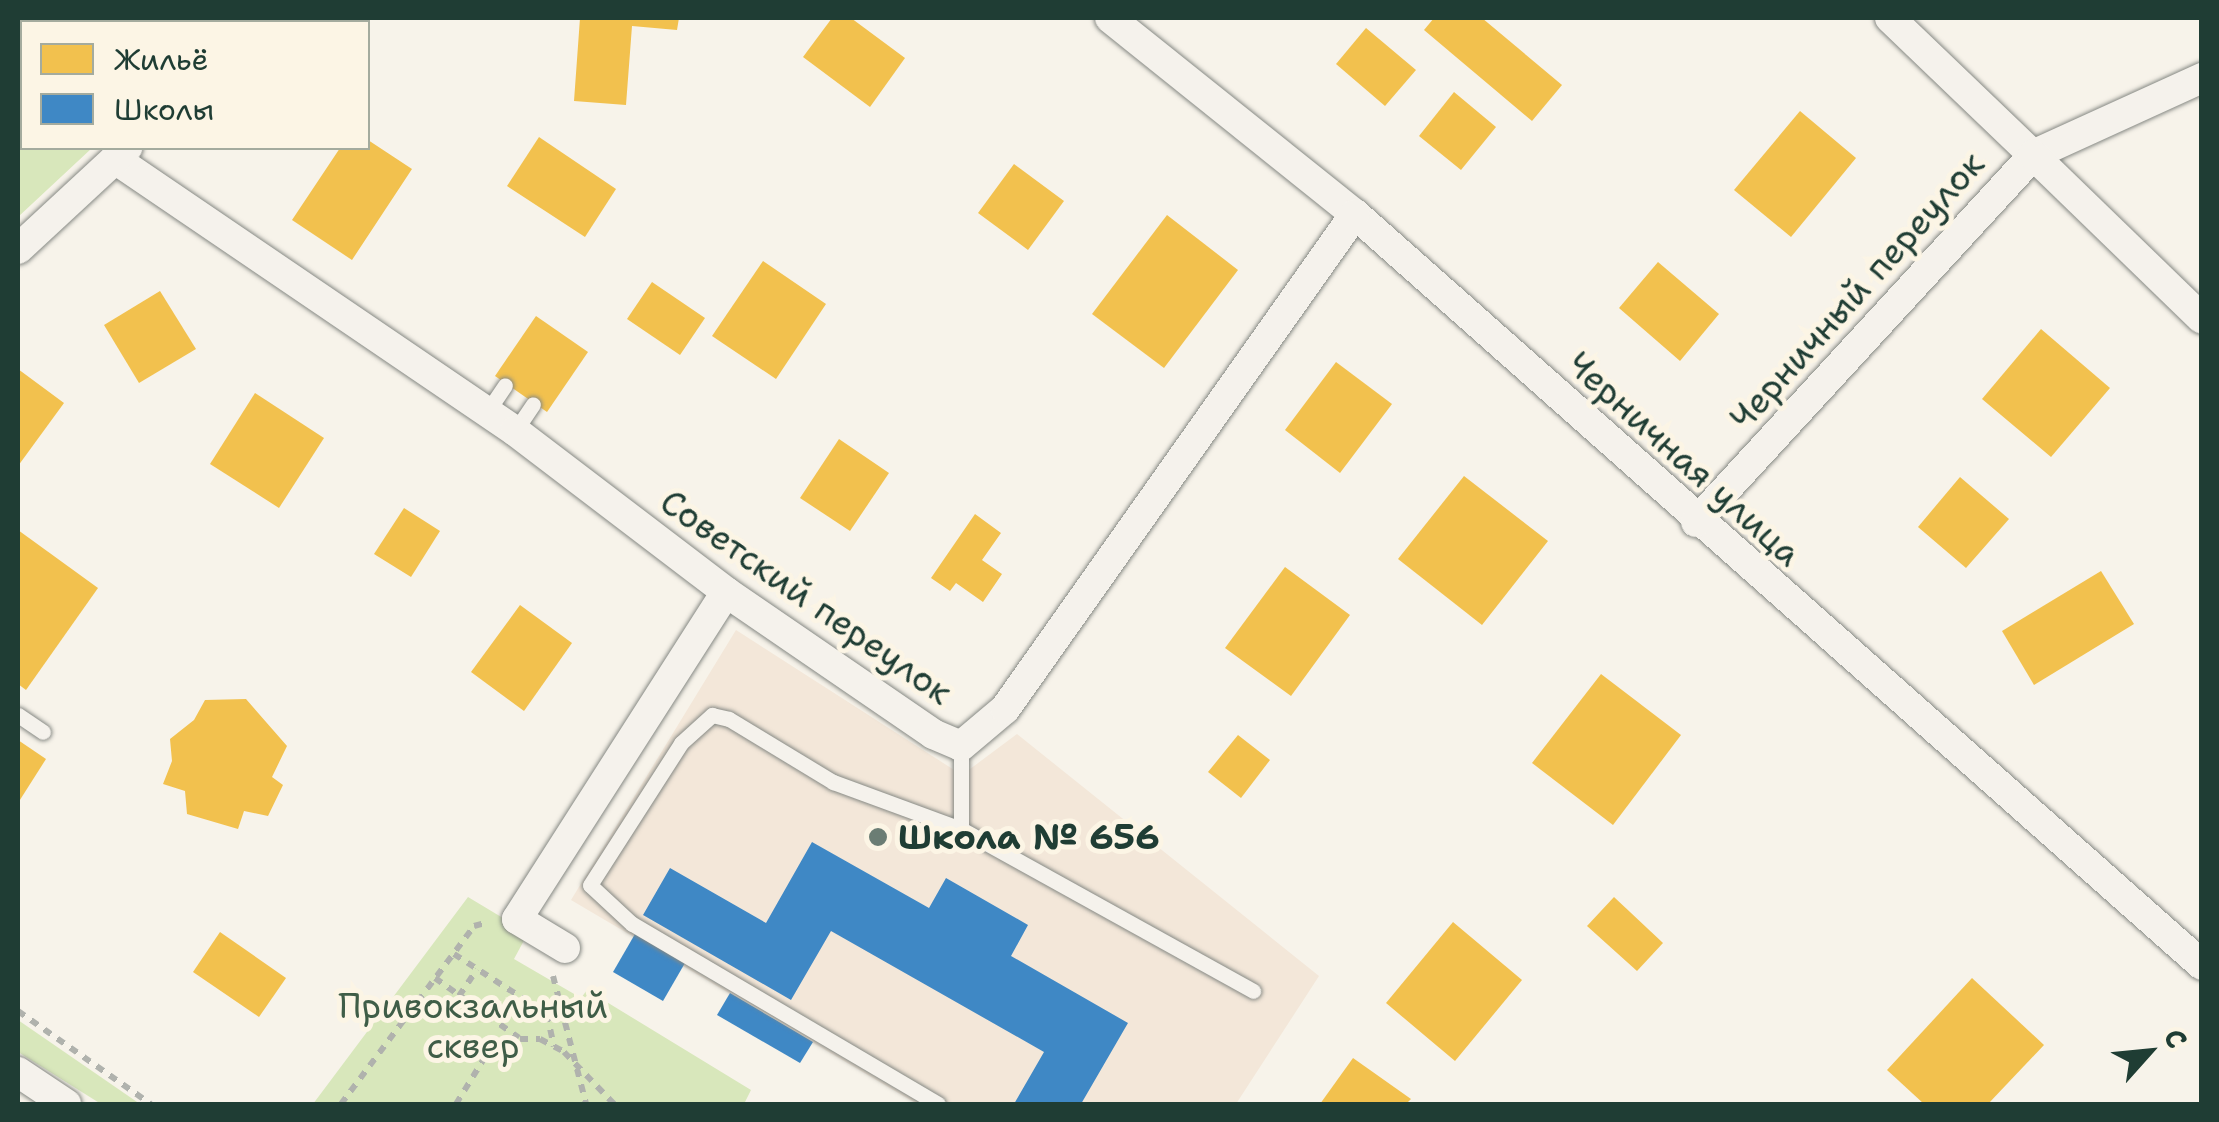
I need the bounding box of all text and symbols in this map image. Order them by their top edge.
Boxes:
legend [20,20,370,150]
text: Жильё [114,39,208,80]
text: Школы [114,89,214,130]
street label: Черничный переулок [1721,143,1993,439]
street label: Черничная улица [1558,343,1810,575]
street label: Советский переулок [652,481,960,713]
place label: Школа № 656 [898,816,1160,858]
marker: Школа № 656 [867,826,889,848]
park label: Привокзальный сквер [338,985,608,1067]
north arrow [2099,1002,2199,1102]
text: С [2155,1022,2197,1055]

